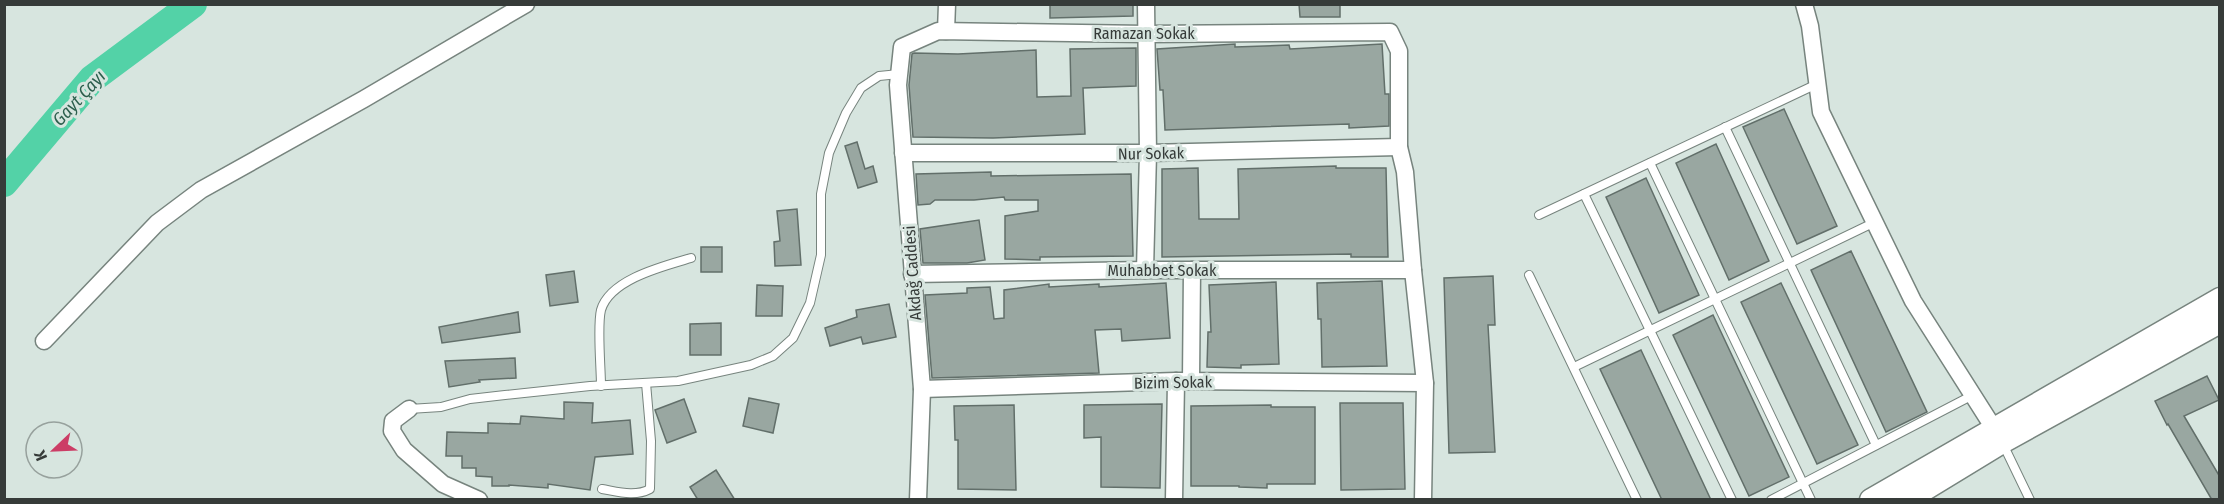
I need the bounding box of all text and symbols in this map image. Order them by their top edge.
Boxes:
street label: Ramazan Sokak [1093,24,1195,43]
water label: Gayt Çayı [48,66,110,130]
street label: Nur Sokak [1118,143,1185,164]
street label: Akdağ Caddesi [900,225,925,321]
street label: Muhabbet Sokak [1108,261,1217,280]
street label: Bizim Sokak [1134,372,1213,393]
north arrow [24,420,84,480]
text: K [30,447,51,464]

